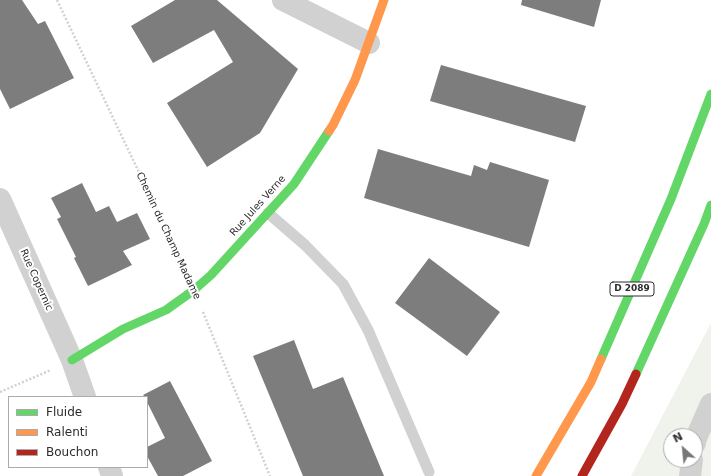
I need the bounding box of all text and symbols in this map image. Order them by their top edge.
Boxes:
street label: Chemin du Champ Madame [133,170,203,302]
street label: Rue Jules Verne [228,173,288,239]
street label: Rue Copernic [17,247,55,313]
road number: D 2089 [610,282,654,296]
legend [8,396,148,468]
text: Fluide [46,405,82,419]
text: Ralenti [46,425,88,439]
north arrow [663,428,703,468]
text: N [671,430,685,446]
text: Bouchon [46,445,98,459]

